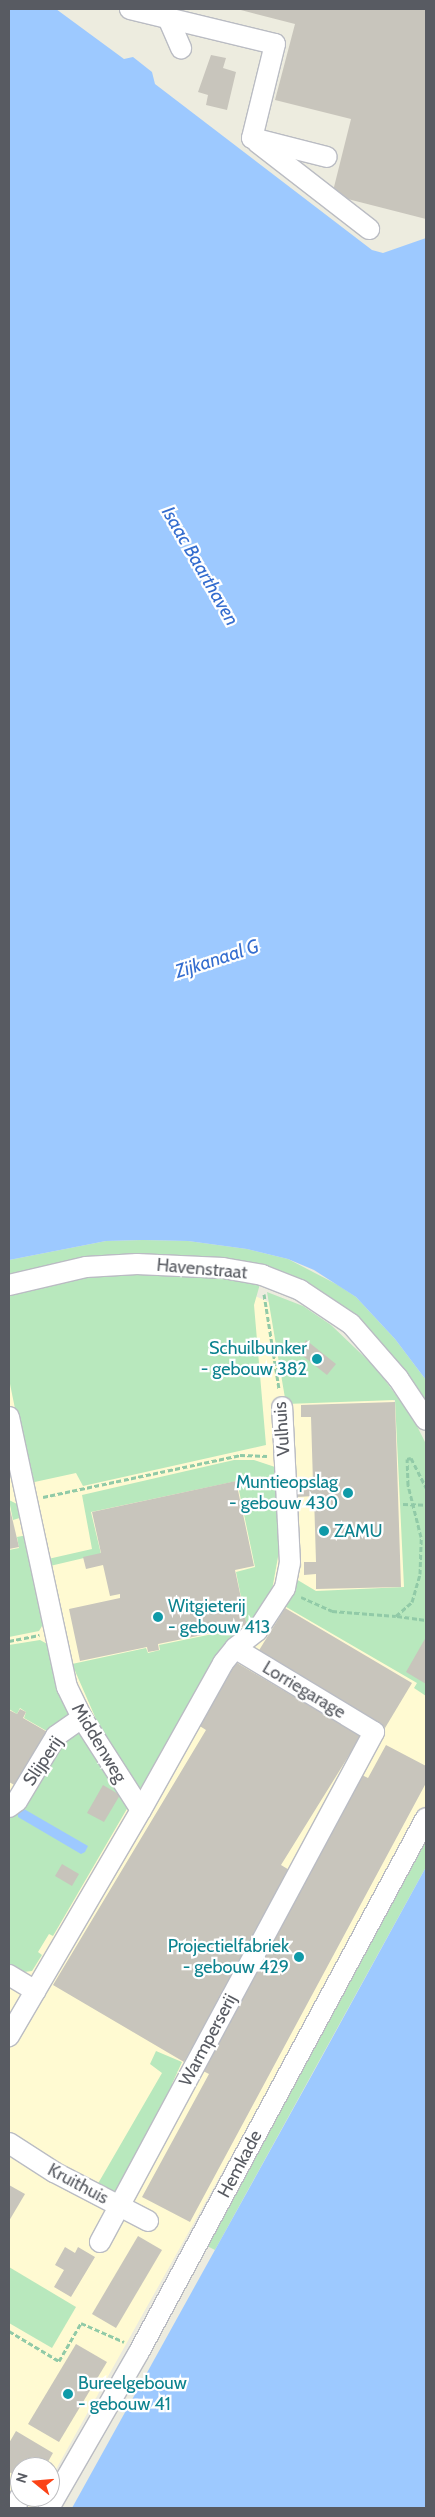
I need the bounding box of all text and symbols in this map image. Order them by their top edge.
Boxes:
water label: Isaac Baarthaven [157,502,243,630]
water label: Zijkanaal G [172,935,262,983]
street label: Havenstraat [156,1254,248,1284]
place label: Schuilbunker - gebouw 382 [201,1338,307,1380]
marker: Schuilbunker - gebouw 382 [311,1353,323,1365]
street label: Vulhuis [269,1401,295,1457]
place label: Muntieopslag - gebouw 430 [229,1472,338,1515]
marker: Muntieopslag - gebouw 430 [342,1487,354,1499]
place label: ZAMU [334,1520,382,1542]
marker: ZAMU [318,1525,330,1537]
place label: Witgieterij - gebouw 413 [168,1596,270,1638]
marker: Witgieterij - gebouw 413 [152,1611,164,1623]
street label: Lorriegarage [259,1657,349,1723]
street label: Middenweg [67,1700,131,1786]
street label: Slijperij [19,1732,67,1790]
place label: Projectielfabriek - gebouw 429 [168,1936,289,1978]
marker: Projectielfabriek - gebouw 429 [293,1951,305,1963]
street label: Warmperserij [175,1990,241,2090]
street label: Hemkade [213,2127,267,2201]
street label: Kruithuis [44,2159,112,2209]
place label: Bureelgebouw - gebouw 41 [78,2373,187,2416]
marker: Bureelgebouw - gebouw 41 [62,2388,74,2400]
north arrow [10,2457,60,2507]
text: N [12,2471,32,2485]

